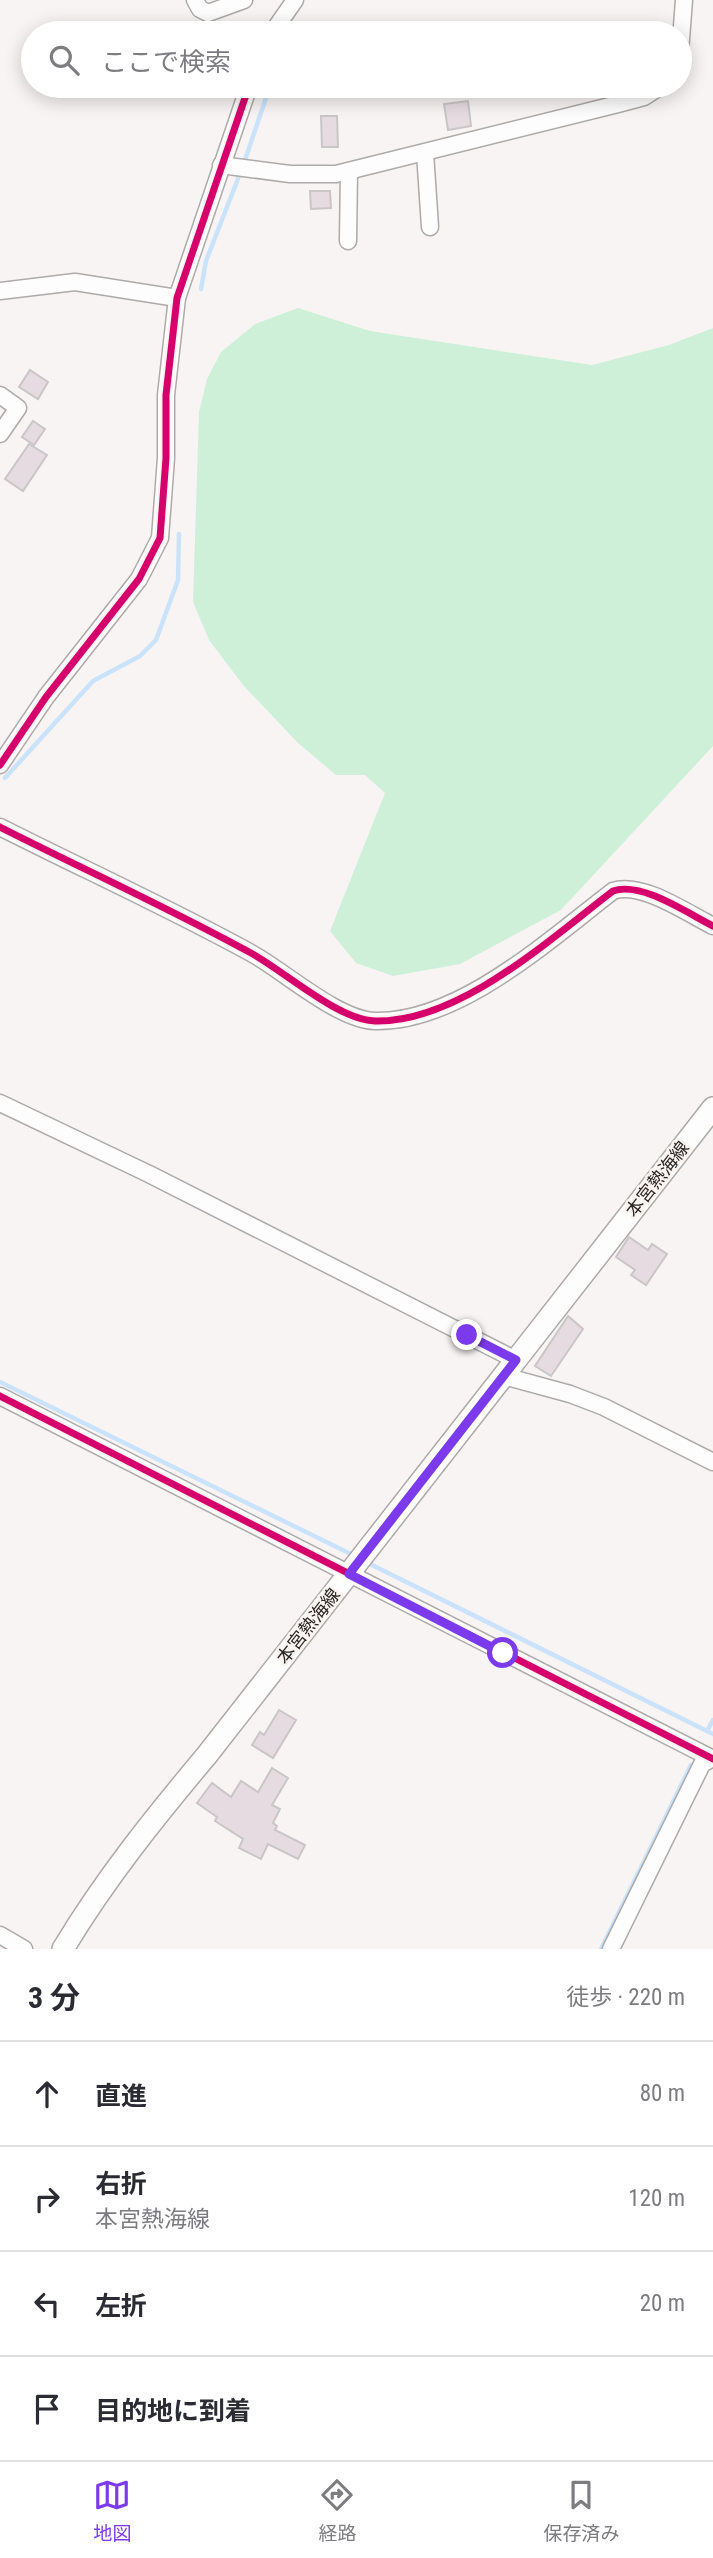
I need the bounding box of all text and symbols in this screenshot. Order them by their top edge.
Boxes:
search box [21,21,692,98]
icon: search [45,41,83,79]
text: ここで検索 [101,47,231,77]
street label: 本宮熱海線 [621,1137,693,1221]
route end [451,1319,482,1350]
street label: 本宮熱海線 [272,1584,344,1668]
route start [487,1637,518,1668]
text: 3 分 [28,1980,80,2015]
text: 徒歩 · 220 m [566,1984,685,2011]
icon: ahead [28,2075,66,2113]
text: 80 m [640,2080,685,2107]
text: 直進 [95,2081,147,2111]
text: 右折 [95,2169,147,2199]
icon: right [28,2180,66,2218]
text: 120 m [628,2185,685,2212]
text: 本宮熱海線 [95,2206,210,2233]
icon: left [28,2285,66,2323]
text: 20 m [640,2290,685,2317]
text: 左折 [95,2291,147,2321]
icon: arrive [28,2390,66,2428]
text: 目的地に到着 [95,2396,251,2426]
tab: 地図 [93,2476,132,2545]
tab: 経路 [318,2476,357,2545]
tab: 保存済み [543,2476,620,2545]

